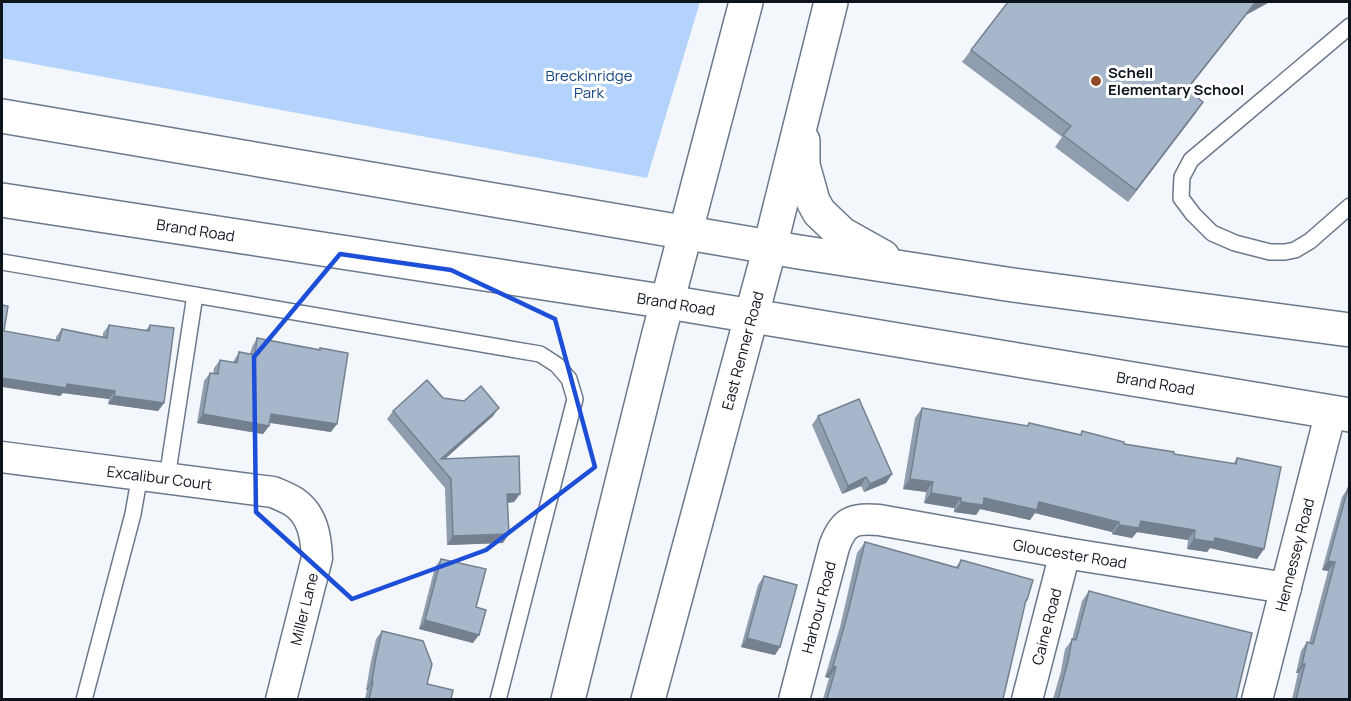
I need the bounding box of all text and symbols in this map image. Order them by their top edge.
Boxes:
place label: Schell Elementary School [1108,62,1244,100]
park label: Breckinridge Park [546,65,633,103]
marker: Schell Elementary School [1089,74,1103,88]
street label: Brand Road [155,213,236,246]
street label: Brand Road [636,287,717,320]
street label: East Renner Road [716,289,768,412]
street label: Brand Road [1115,366,1196,400]
street label: Excalibur Court [106,460,214,495]
street label: Hennessey Road [1270,496,1319,614]
street label: Gloucester Road [1011,533,1128,573]
street label: Harbour Road [796,559,840,656]
street label: Miller Lane [285,570,323,647]
street label: Caine Road [1026,586,1066,667]

